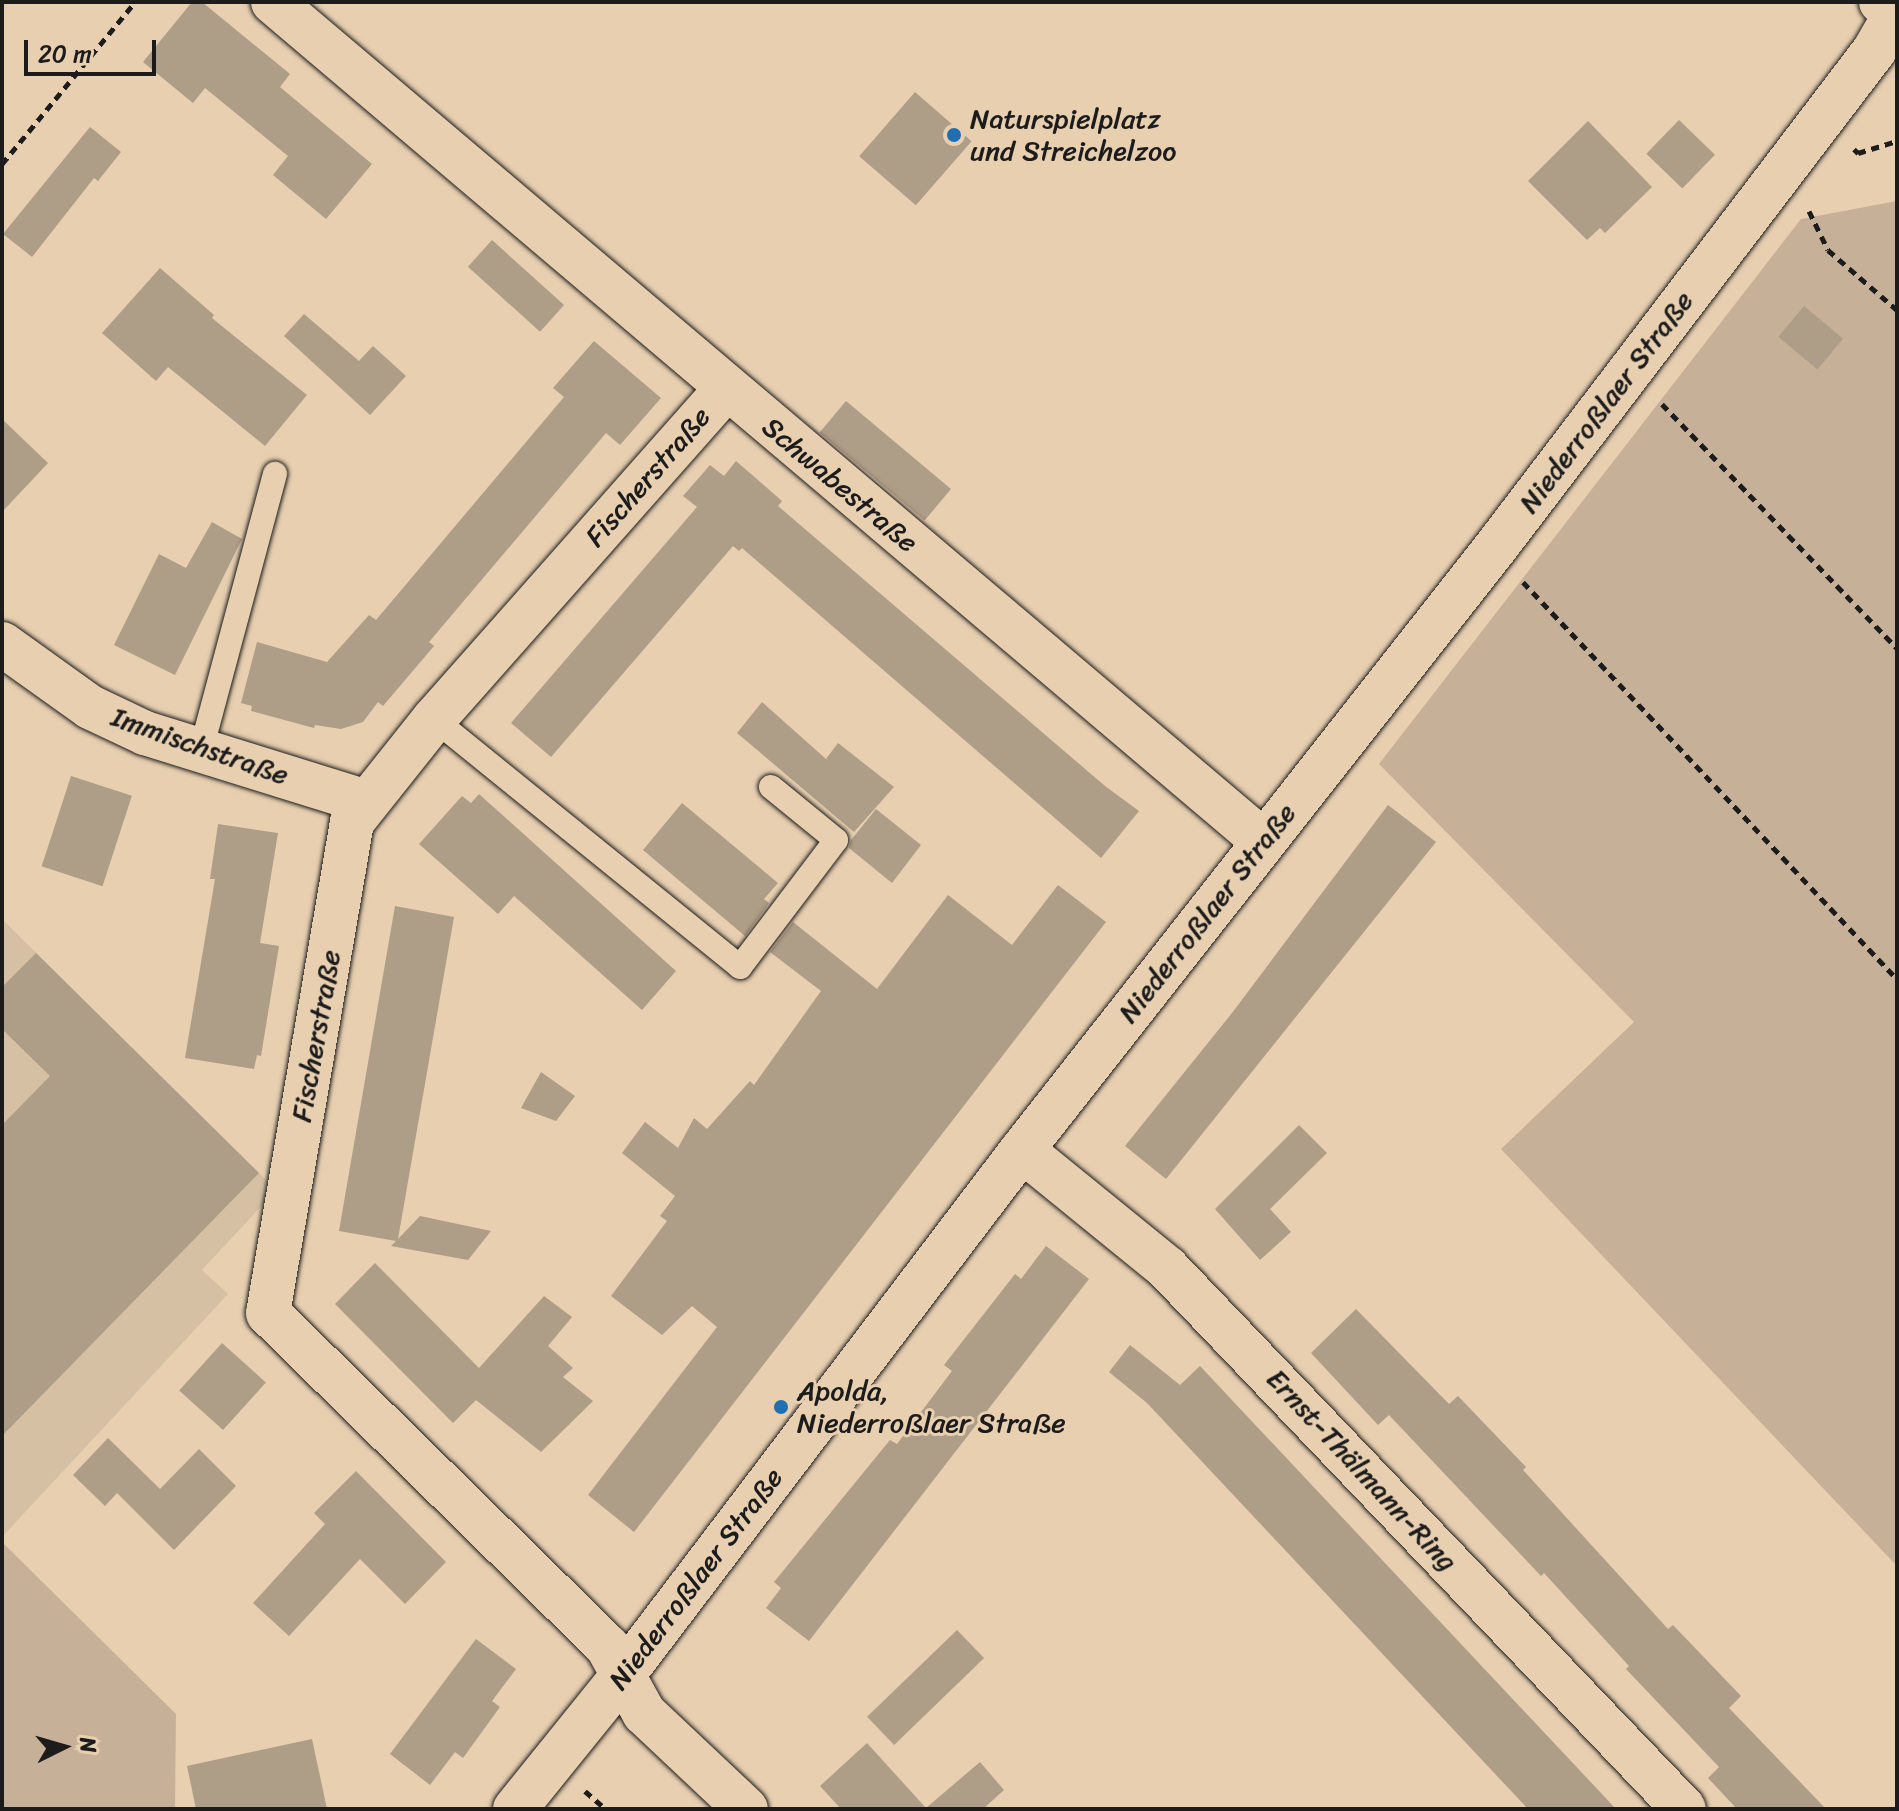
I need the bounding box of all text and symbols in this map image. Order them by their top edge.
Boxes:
scale bar [28,24,160,74]
text: 20 m [38,33,92,75]
place label: Naturspielplatz und Streichelzoo [970,102,1177,168]
marker: Naturspielplatz und Streichelzoo [945,126,963,144]
street label: Niederroßlaer Straße [1511,284,1701,520]
street label: Fischerstraße [578,400,718,554]
street label: Schwabestraße [755,410,925,560]
street label: Immischstraße [107,700,293,792]
street label: Niederroßlaer Straße [1111,796,1303,1030]
street label: Fischerstraße [284,948,348,1124]
street label: Ernst-Thälmann-Ring [1260,1362,1464,1578]
place label: Apolda, Niederroßlaer Straße [797,1374,1067,1440]
marker: Apolda, Niederroßlaer Straße [772,1398,790,1416]
street label: Niederroßlaer Straße [601,1461,791,1697]
north arrow [24,1707,104,1787]
text: N [68,1736,108,1754]

